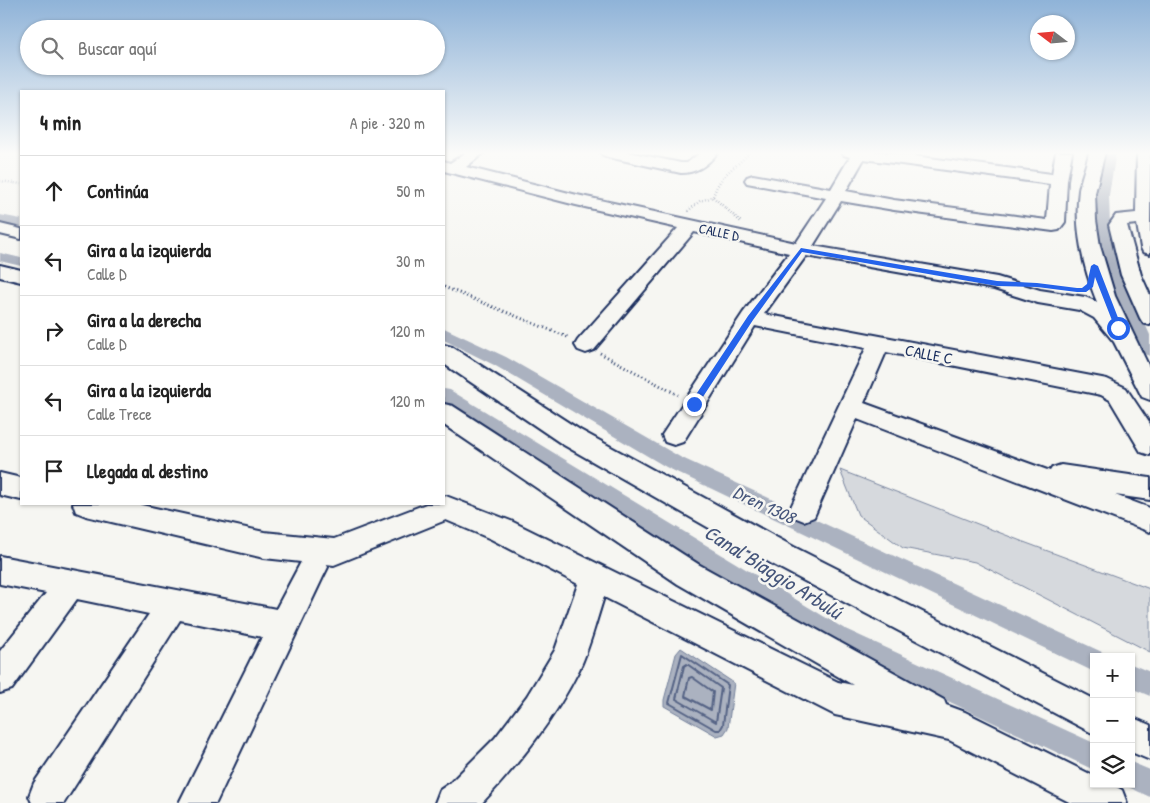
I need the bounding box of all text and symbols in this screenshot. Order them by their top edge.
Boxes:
north arrow [1030,15,1075,60]
search box [20,20,445,75]
icon: search [38,34,66,62]
text: Buscar aquí [78,35,157,61]
text: 4 min [40,108,81,137]
text: A pie · 320 m [350,112,425,134]
icon: ahead [40,177,68,205]
text: Continúa [87,178,148,204]
text: 50 m [397,180,425,202]
street label: CALLE D [697,218,741,245]
text: Gira a la izquierda [87,237,211,263]
icon: left [40,247,68,275]
text: 30 m [396,250,425,272]
text: Calle D [87,263,127,285]
text: Gira a la derecha [87,307,201,333]
icon: right [40,317,68,345]
route start [1107,317,1130,340]
text: 120 m [390,320,425,342]
text: Calle D [87,333,127,355]
street label: CALLE C [903,339,955,369]
text: Gira a la izquierda [87,377,211,403]
icon: left [40,387,68,415]
text: 120 m [390,390,425,412]
route end [683,393,706,416]
text: Calle Trece [87,403,152,425]
icon: arrive [40,457,68,485]
text: Llegada al destino [87,458,208,484]
water label: Dren 1308 [729,479,801,531]
water label: Canal Biaggio Arbulú [699,518,849,626]
map controls [1090,653,1135,788]
button: + [1090,653,1135,698]
button: − [1090,698,1135,743]
button: layers [1090,743,1135,788]

